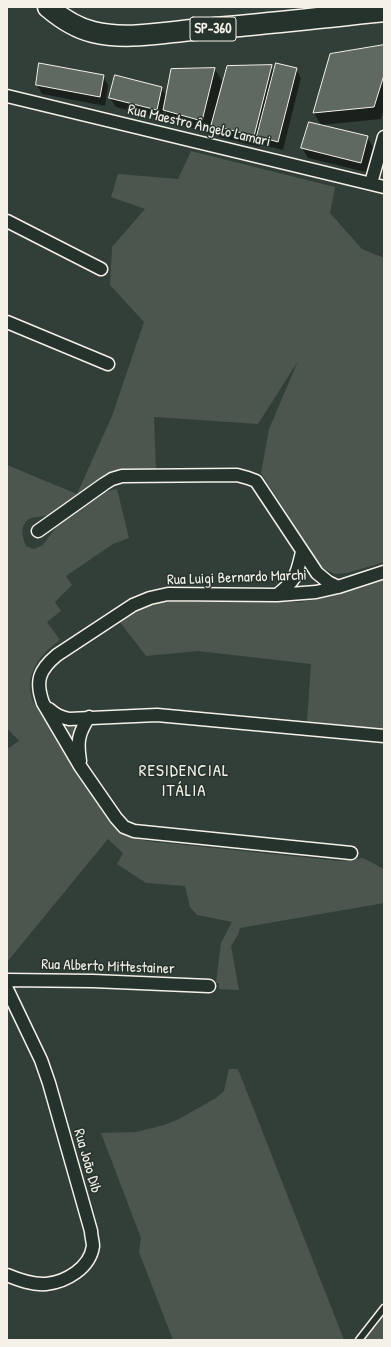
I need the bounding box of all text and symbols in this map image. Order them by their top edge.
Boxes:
road number: SP-360 [190,17,236,41]
street label: Rua Maestro Ângelo Lamari [126,101,272,151]
street label: Rua Luigi Bernardo Marchi [167,567,307,589]
district label: RESIDENCIAL ITÁLIA [139,761,229,801]
street label: Rua Alberto Mittestainer [41,956,175,978]
street label: Rua João Dib [69,1127,105,1195]

